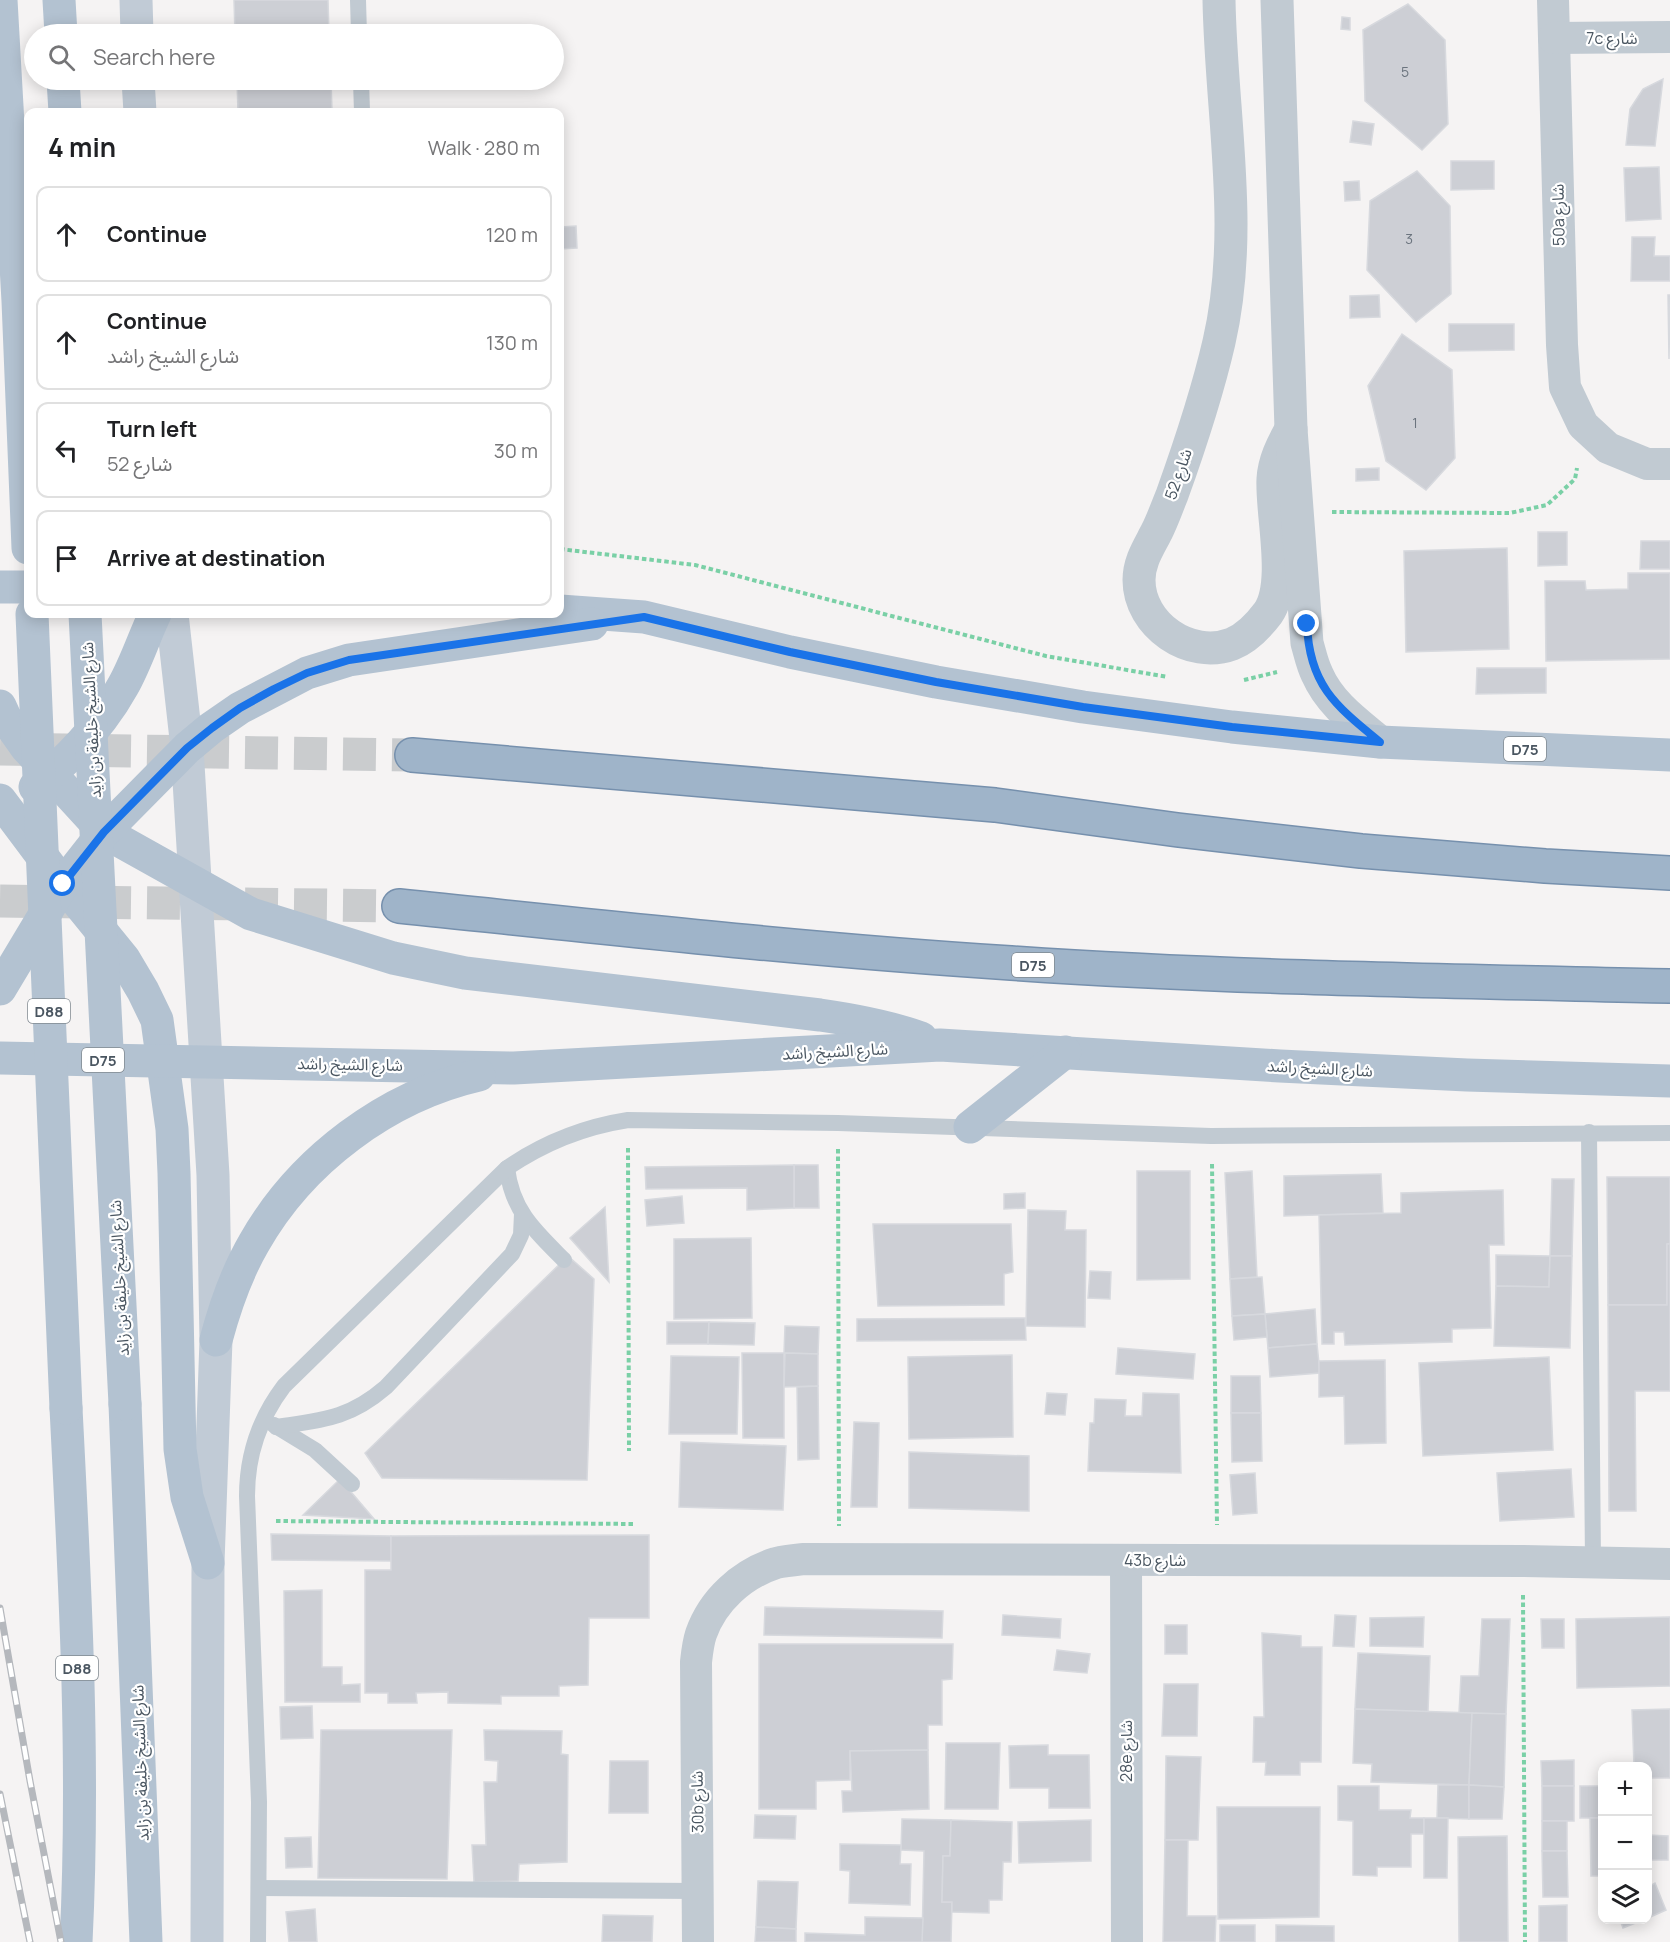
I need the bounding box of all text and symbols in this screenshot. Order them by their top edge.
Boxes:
search box [24,24,564,90]
street label: 7c شارع [1586,27,1638,51]
icon: search [45,41,78,74]
text: Search here [93,42,215,72]
house number: 5 [1401,62,1409,81]
text: 4 min [48,129,116,165]
text: Walk · 280 m [428,134,540,161]
street label: 50a شارع [1546,184,1572,246]
icon: ahead [50,218,83,251]
text: Continue [107,219,207,249]
text: 120 m [486,221,538,248]
house number: 3 [1405,229,1413,248]
text: Continue [107,306,207,336]
icon: ahead [50,326,83,359]
text: 130 m [486,329,538,356]
text: شارع الشيخ راشد [107,342,239,369]
house number: 1 [1412,413,1418,432]
text: Turn left [107,414,197,444]
icon: left [50,434,83,467]
text: 30 m [494,437,538,464]
street label: شارع 52 [1159,446,1199,503]
text: شارع 52 [107,450,172,477]
icon: arrive [50,542,83,575]
text: Arrive at destination [107,543,325,573]
route end [1293,610,1319,636]
street label: شارع الشيخ خليفة بن زايد [76,641,108,799]
road number: D75 [1504,737,1546,761]
route start [49,870,75,896]
road number: D75 [1012,953,1054,977]
road number: D88 [28,999,70,1023]
street label: شارع الشيخ راشد [782,1037,889,1067]
road number: D75 [82,1048,124,1072]
street label: شارع الشيخ راشد [297,1052,403,1078]
street label: شارع الشيخ راشد [1266,1054,1373,1084]
street label: شارع الشيخ خليفة بن زايد [104,1199,136,1357]
street label: 43b شارع [1124,1549,1186,1573]
road number: D88 [56,1656,98,1680]
street label: شارع الشيخ خليفة بن زايد [126,1684,156,1842]
street label: 28e شارع [1115,1720,1139,1782]
map controls [1598,1762,1652,1924]
button: + [1598,1762,1652,1816]
street label: 30b شارع [685,1771,711,1833]
button: − [1598,1816,1652,1870]
button: layers [1598,1870,1652,1924]

